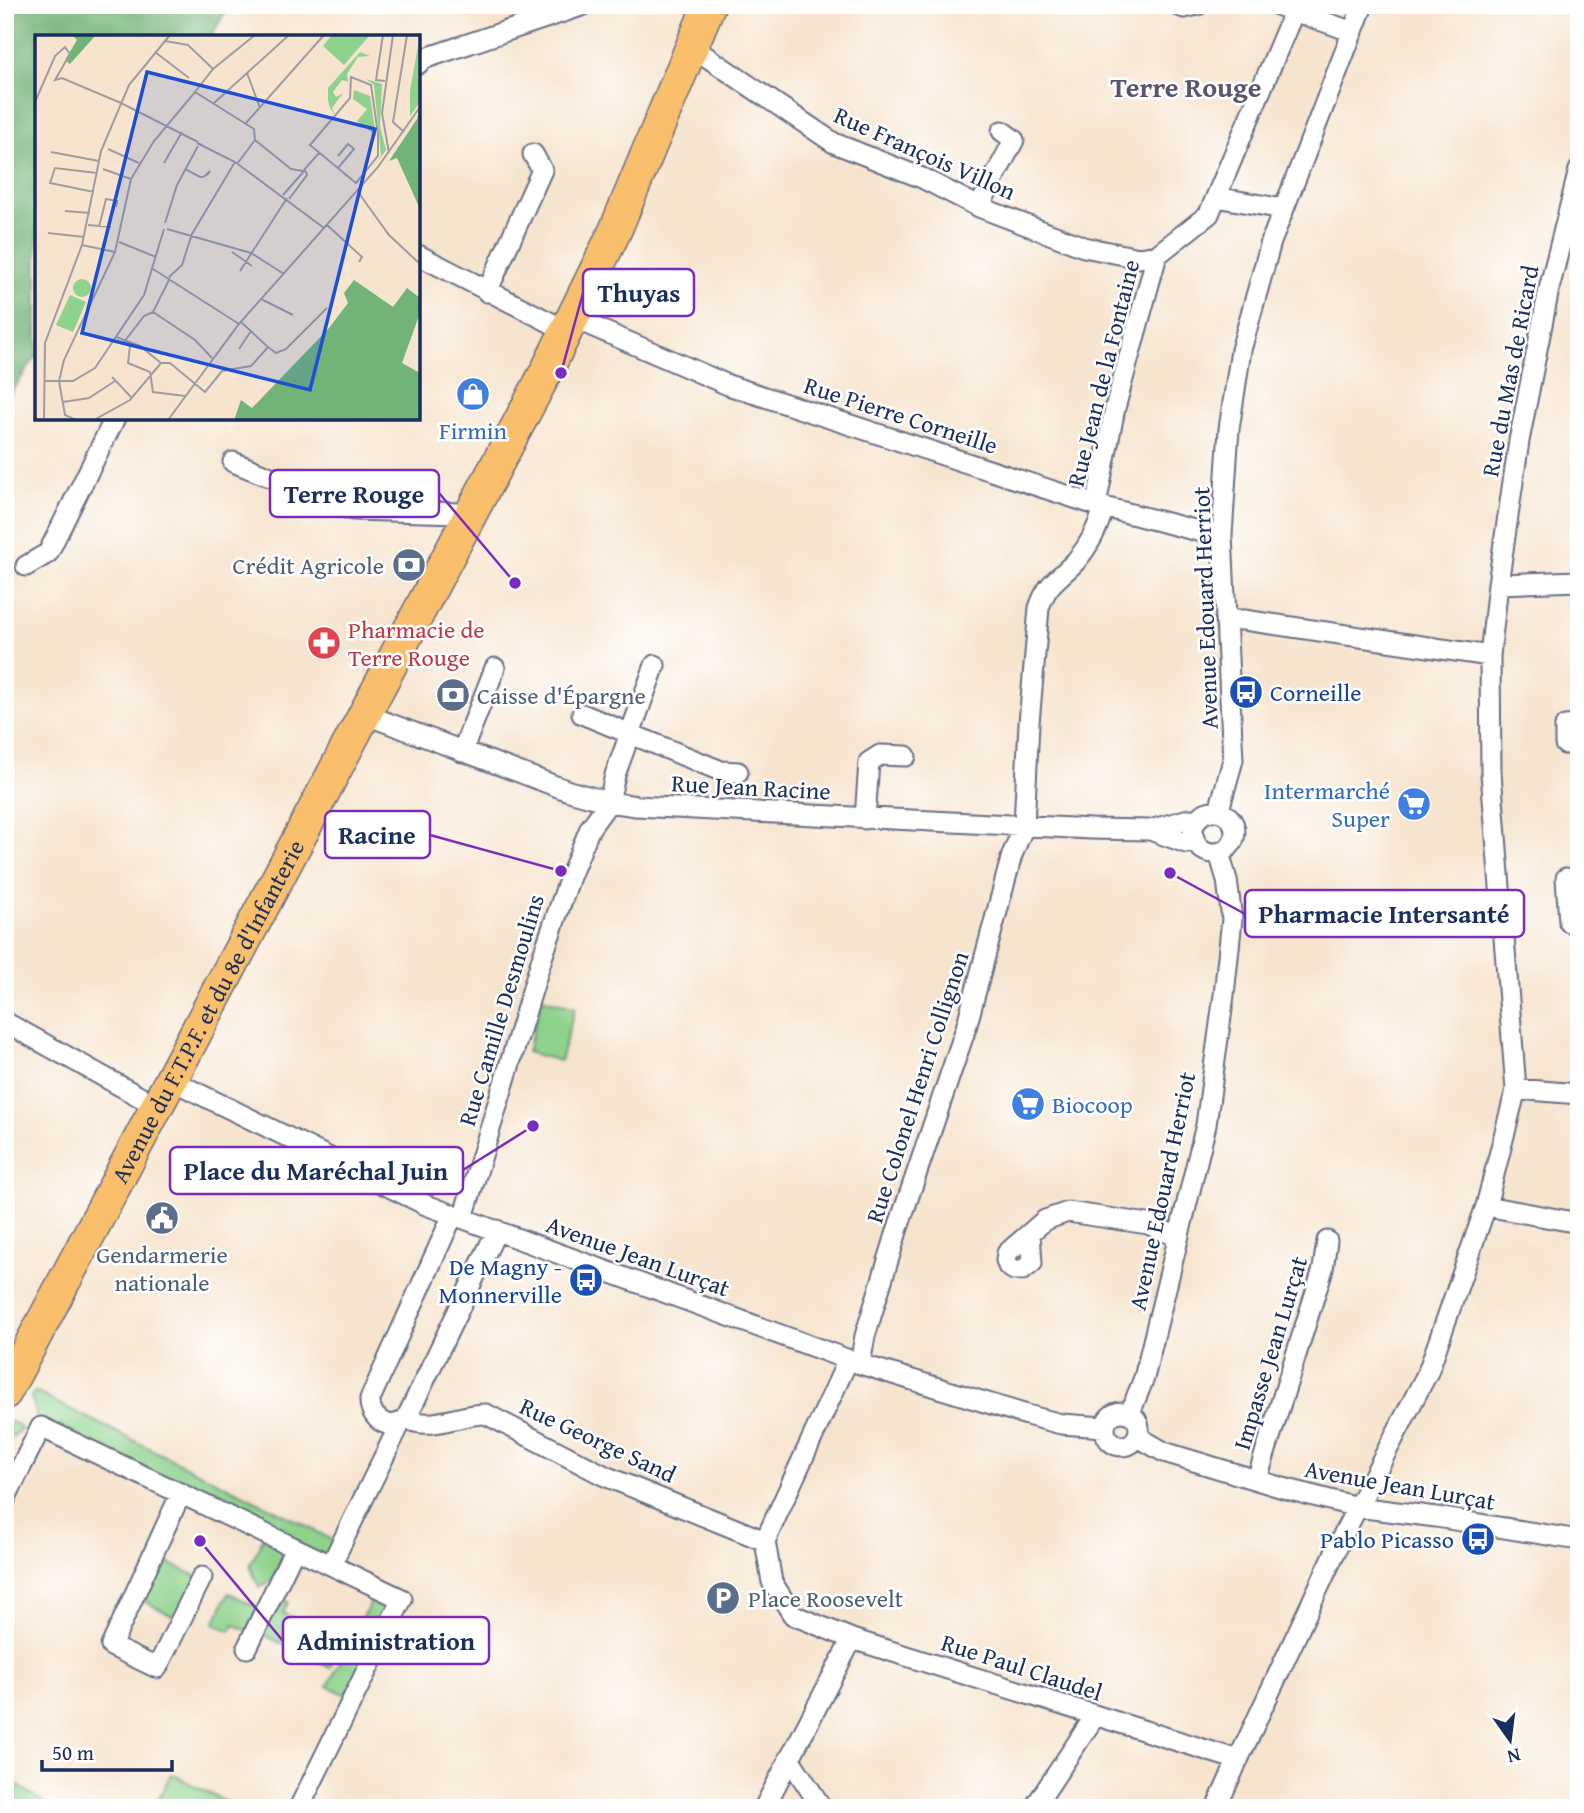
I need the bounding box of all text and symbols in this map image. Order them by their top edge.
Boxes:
inset map [35,35,420,420]
district label: Terre Rouge [1110,66,1262,107]
street label: Rue François Villon [829,97,1022,209]
street label: Rue Jean de la Fontaine [1058,256,1148,490]
street label: Rue du Mas de Ricard [1472,262,1548,480]
callout: Thuyas [583,269,694,316]
text: Thuyas [597,273,681,312]
street label: Rue Pierre Corneille [800,367,1002,463]
shop icon: Firmin [454,375,492,413]
place label: Firmin [439,413,508,448]
callout: Terre Rouge [270,470,439,517]
text: Terre Rouge [284,474,424,513]
street label: Avenue Edouard Herriot [1183,486,1227,730]
bank icon: Crédit Agricole [390,546,428,584]
place label: Crédit Agricole [232,548,384,583]
place label: Pharmacie de Terre Rouge [348,612,485,675]
pharmacy icon: Pharmacie de Terre Rouge [305,624,343,662]
bus stop icon: Corneille [1227,673,1265,711]
place label: Corneille [1270,675,1361,710]
bank icon: Caisse d'Épargne [434,676,472,714]
place label: Caisse d'Épargne [477,678,646,713]
street label: Rue Jean Racine [670,765,832,809]
place label: Intermarché Super [1264,773,1390,836]
supermarket icon: Intermarché Super [1395,785,1433,823]
callout: Racine [325,811,430,858]
text: Racine [338,815,416,854]
street label: Avenue du F.T.P.F. et du 8e d'Infanterie [102,833,313,1189]
street label: Rue Camille Desmoulins [449,890,553,1130]
callout: Pharmacie Intersanté [1245,890,1524,937]
text: Pharmacie Intersanté [1258,894,1510,933]
street label: Rue Colonel Henri Collignon [857,946,978,1227]
street label: Avenue Edouard Herriot [1120,1068,1204,1313]
supermarket icon: Biocoop [1009,1085,1047,1123]
place label: Biocoop [1052,1087,1133,1122]
callout: Place du Maréchal Juin [170,1147,463,1194]
text: Place du Maréchal Juin [184,1151,449,1190]
public building icon: Gendarmerie nationale [143,1199,181,1237]
street label: Avenue Jean Lurçat [541,1207,735,1306]
place label: Gendarmerie nationale [96,1237,228,1300]
place label: De Magny - Monnerville [439,1249,562,1312]
street label: Impasse Jean Lurçat [1224,1251,1316,1454]
bus stop icon: De Magny - Monnerville [567,1261,605,1299]
street label: Rue George Sand [514,1388,682,1492]
street label: Avenue Jean Lurçat [1302,1451,1499,1519]
bus stop icon: Pablo Picasso [1459,1520,1497,1558]
place label: Pablo Picasso [1320,1522,1454,1557]
parking icon: Place Roosevelt [704,1579,742,1617]
place label: Place Roosevelt [748,1581,904,1616]
callout: Administration [283,1617,489,1664]
text: Administration [297,1621,476,1660]
street label: Rue Paul Claudel [937,1624,1107,1710]
north arrow [1476,1704,1546,1774]
scale bar [42,1729,172,1773]
text: 50 m [52,1737,94,1768]
text: N [1504,1741,1524,1772]

